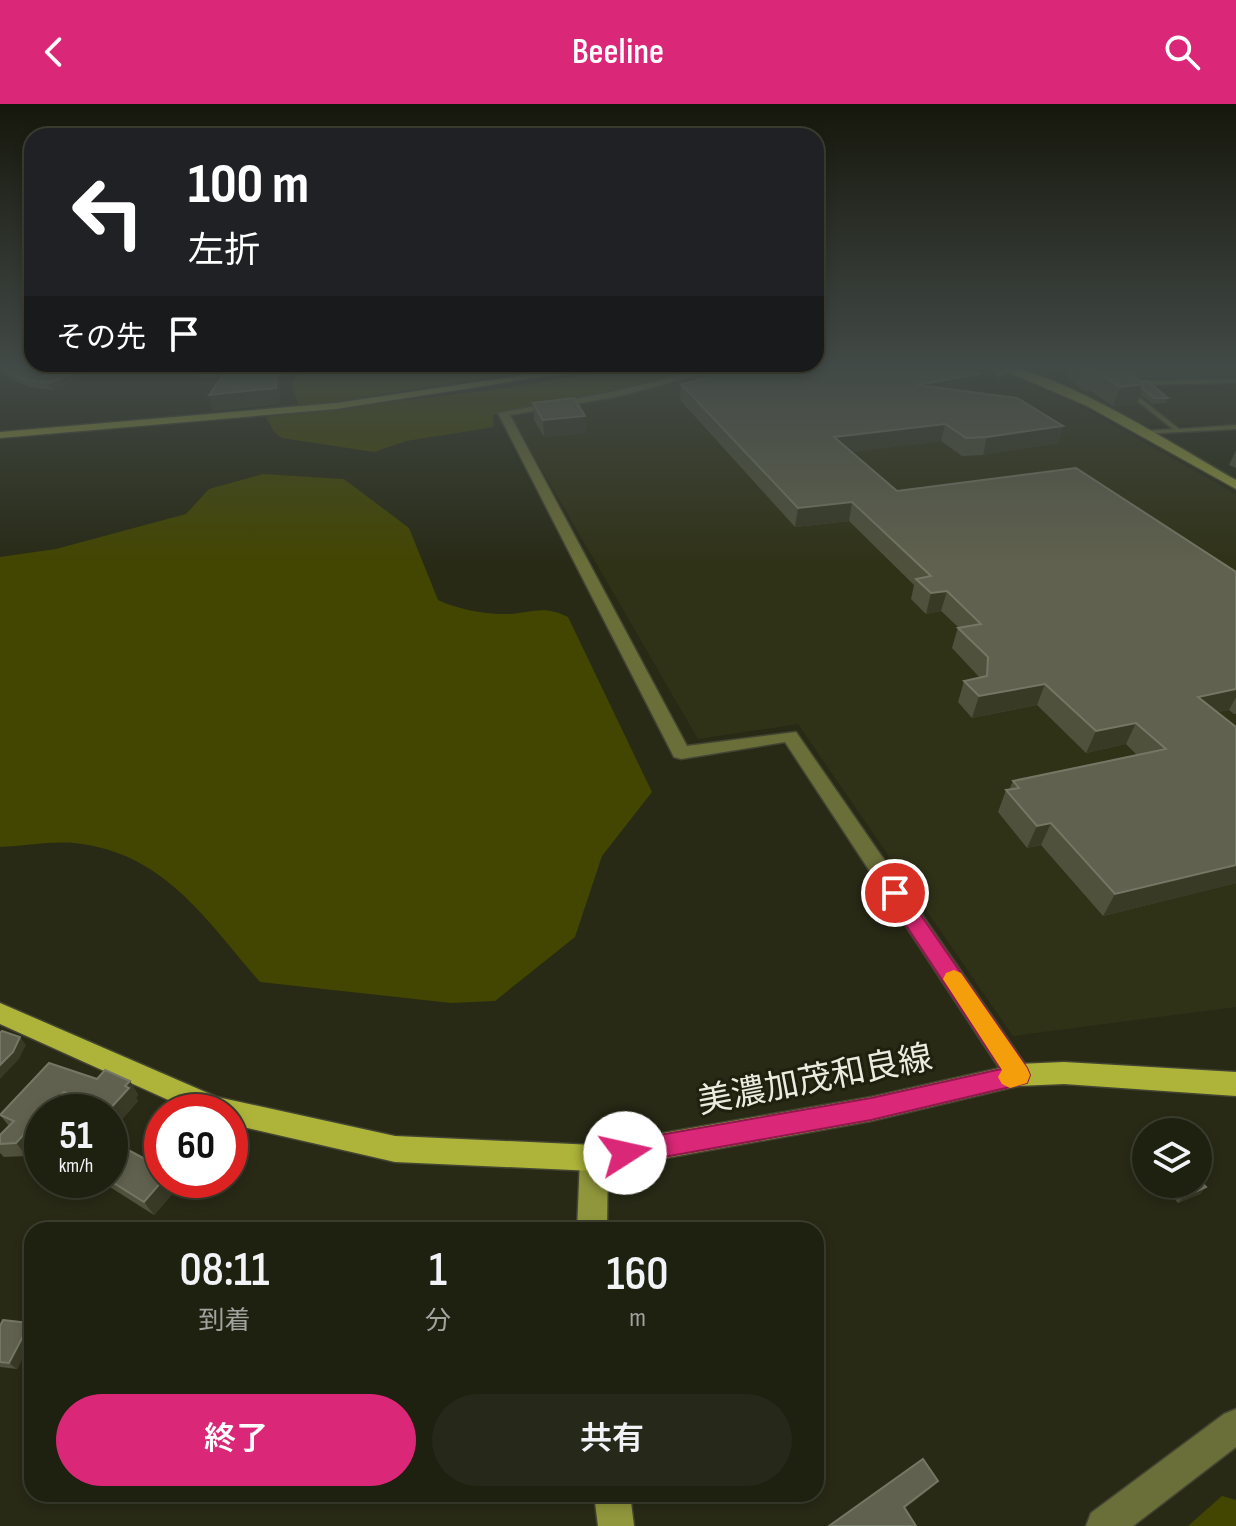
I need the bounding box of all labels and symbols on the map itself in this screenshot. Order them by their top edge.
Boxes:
pin [861,859,929,927]
street label: 美濃加茂和良線 [694,1037,936,1123]
speed limit sign: 60 [144,1094,248,1198]
position arrow [583,1111,667,1195]

